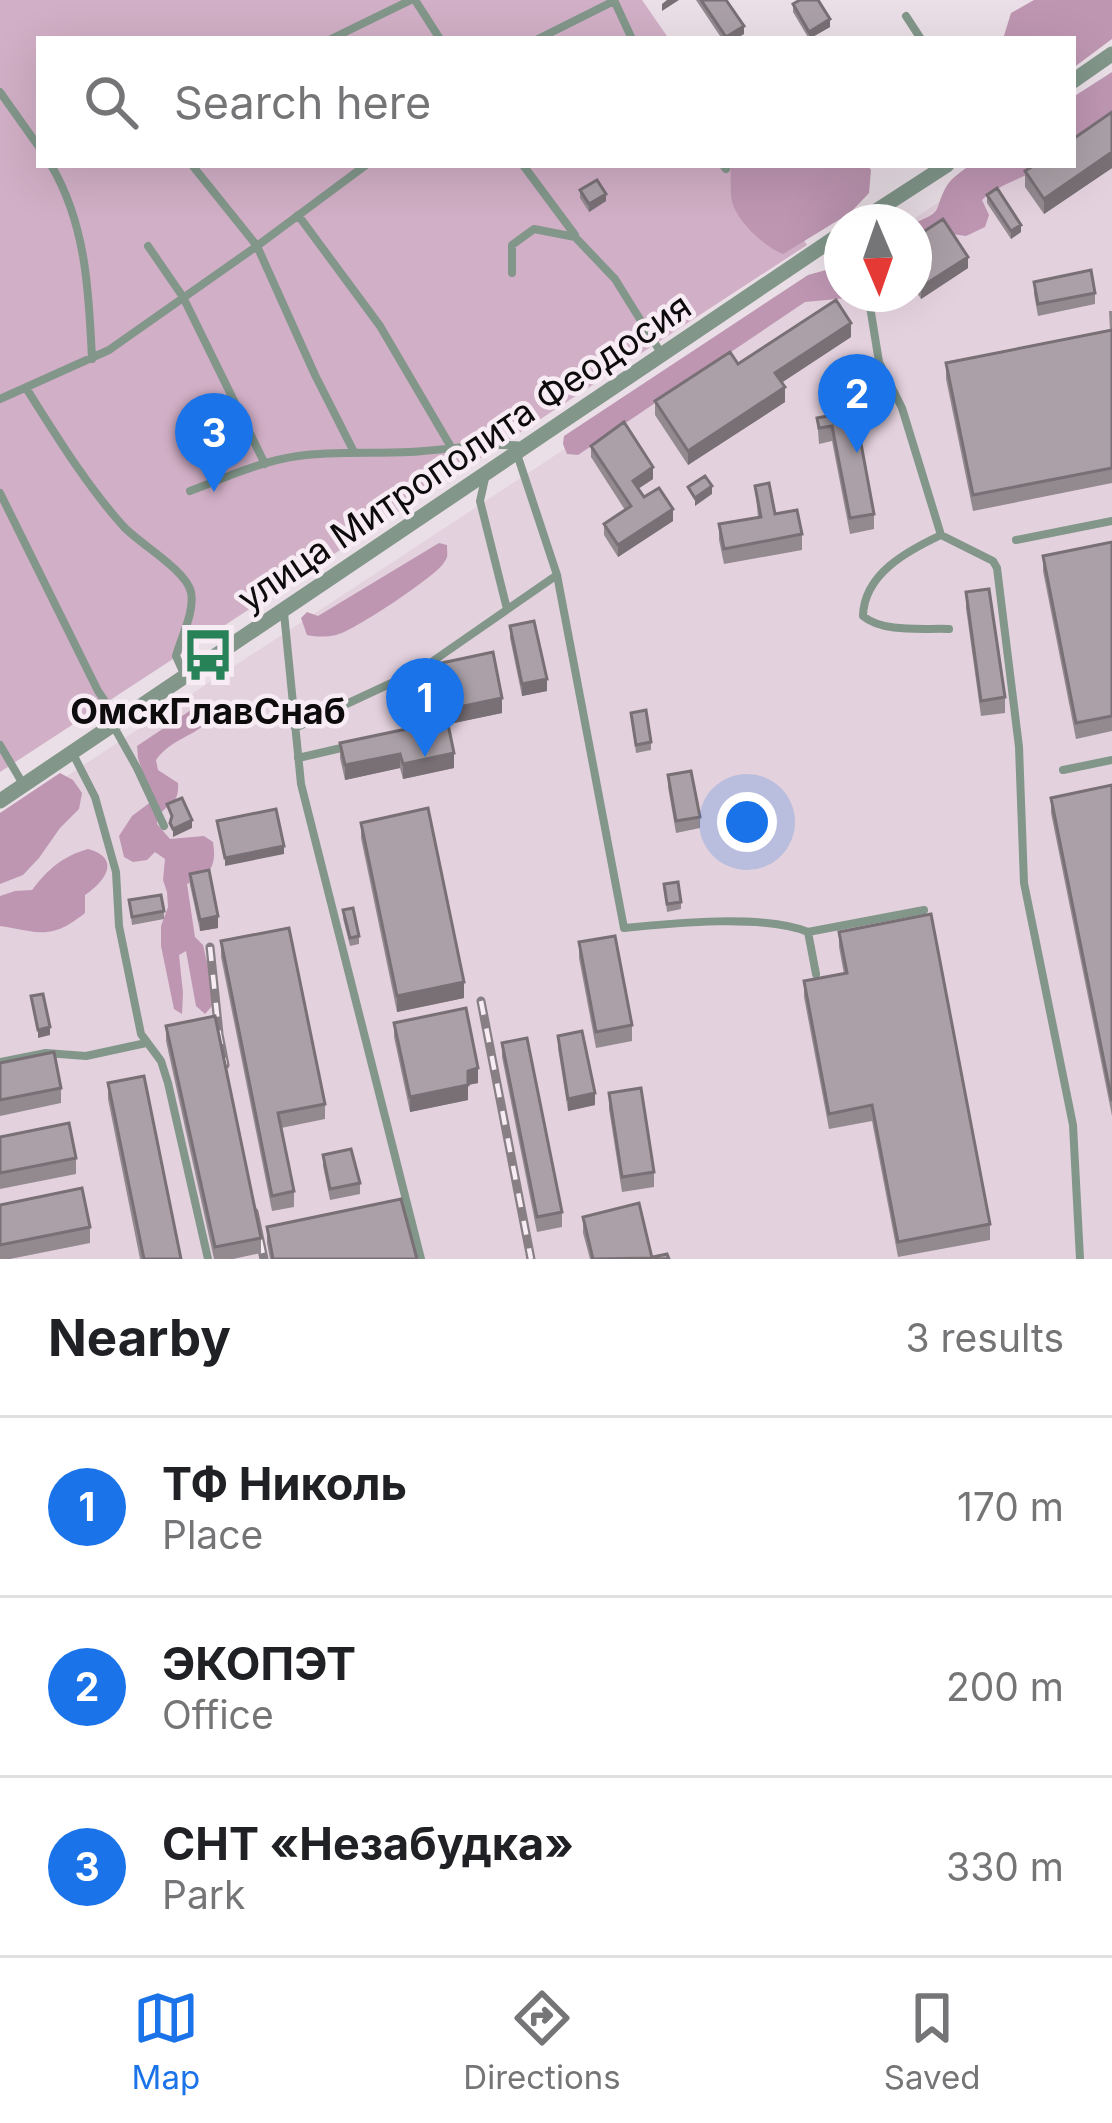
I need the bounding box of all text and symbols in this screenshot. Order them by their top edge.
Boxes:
search box [36,36,1076,168]
icon: search [78,69,144,135]
text: Search here [174,75,431,130]
north arrow [824,204,932,312]
street label: улица Митрополита Феодосия [229,283,699,621]
pin: 2 [818,354,896,453]
pin: 3 [175,393,253,492]
bus stop icon: ОмскГлавСнаб [179,626,237,684]
pin: 1 [386,658,464,757]
place label: ОмскГлавСнаб [70,689,346,733]
your location [717,792,777,852]
text: Nearby [48,1307,231,1368]
text: 3 results [906,1314,1064,1361]
text: ТФ Николь [162,1456,407,1511]
text: 1 [79,1483,95,1530]
text: 170 m [957,1483,1064,1530]
text: Place [162,1511,263,1558]
text: ЭКОПЭТ [162,1636,356,1691]
text: 2 [75,1663,99,1710]
text: 200 m [946,1663,1064,1710]
text: Office [162,1691,274,1738]
text: СНТ «Незабудка» [162,1816,574,1871]
text: 3 [74,1843,100,1890]
text: 330 m [946,1843,1064,1890]
text: Park [162,1871,246,1918]
tab: Map [132,1985,200,2097]
tab: Directions [463,1985,621,2097]
tab: Saved [884,1985,980,2097]

